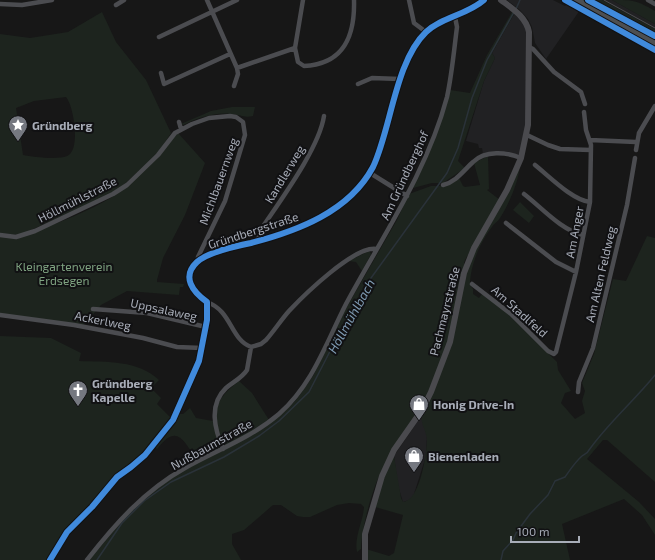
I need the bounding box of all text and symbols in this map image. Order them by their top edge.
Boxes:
place icon: Gründberg [7,114,29,142]
place label: Gründberg [32,118,92,132]
street label: Am Gründberghof [377,128,431,222]
street label: Michlbauernweg [196,135,240,226]
street label: Kandlerweg [261,142,307,206]
street label: Höllmühlstraße [35,173,119,225]
street label: Am Anger [562,205,586,259]
street label: Gründbergstraße [206,209,300,251]
street label: Am Alten Feldweg [582,224,618,323]
park label: Kleingartenverein Erdsegen [16,259,112,287]
street label: Pachmayrstraße [426,265,462,357]
water label: Höllmühlbach [324,276,378,356]
street label: Am Stadlfeld [489,282,551,340]
street label: Uppsalaweg [129,295,199,323]
street label: Ackerlweg [74,308,133,332]
place label: Gründberg Kapelle [92,376,152,404]
church icon: Gründberg Kapelle [67,379,89,407]
shop icon: Honig Drive-In [408,393,430,421]
place label: Honig Drive-In [433,397,514,411]
street label: Nußbaumstraße [168,416,254,472]
shop icon: Bienenladen [403,445,425,473]
place label: Bienenladen [428,449,499,463]
scale bar [511,518,579,544]
text: 100 m [517,524,549,538]

